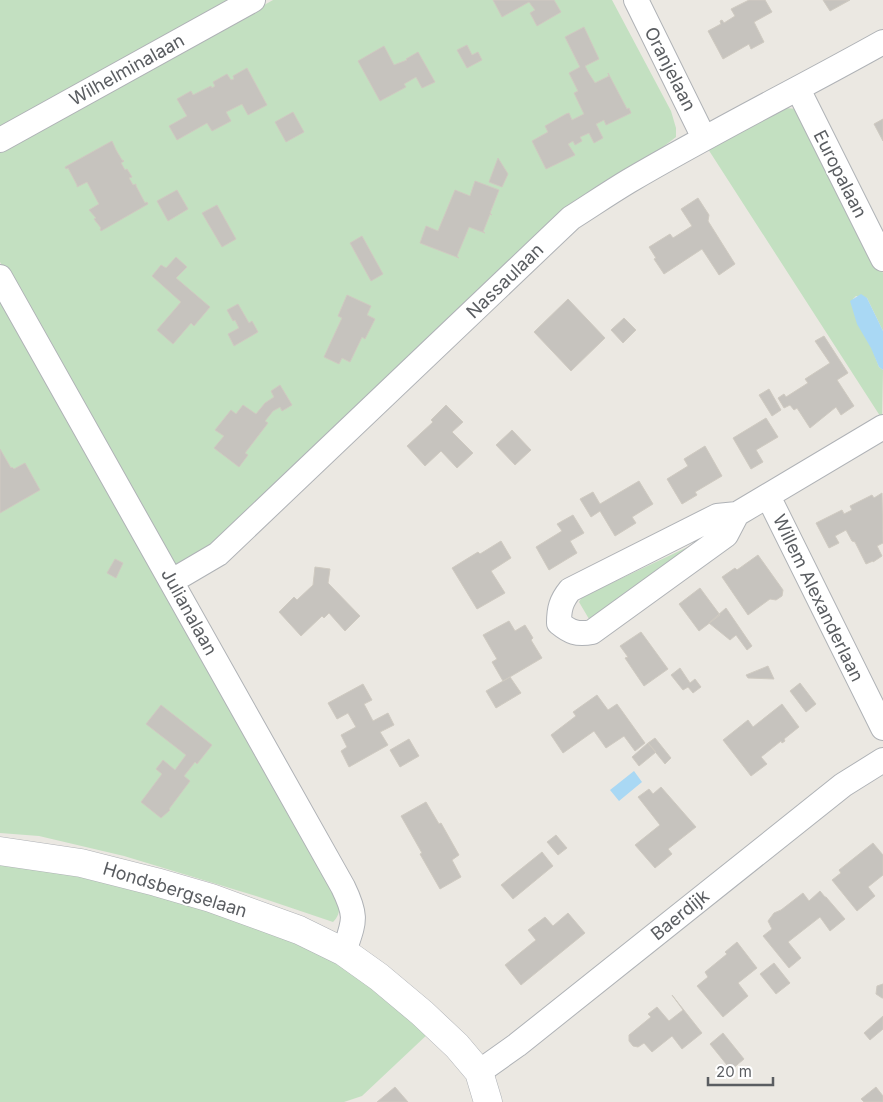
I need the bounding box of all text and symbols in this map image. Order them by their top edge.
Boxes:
street label: Oranjelaan [640,23,701,114]
street label: Wilhelminalaan [66,29,188,110]
street label: Europalaan [809,127,871,221]
street label: Nassaulaan [462,239,547,322]
street label: Willem Alexanderlaan [769,511,868,685]
street label: Julianalaan [157,565,222,659]
street label: Hondsbergselaan [101,858,250,921]
street label: Baerdijk [646,885,713,944]
scale bar [708,1054,773,1086]
text: 20 m [716,1062,752,1081]

